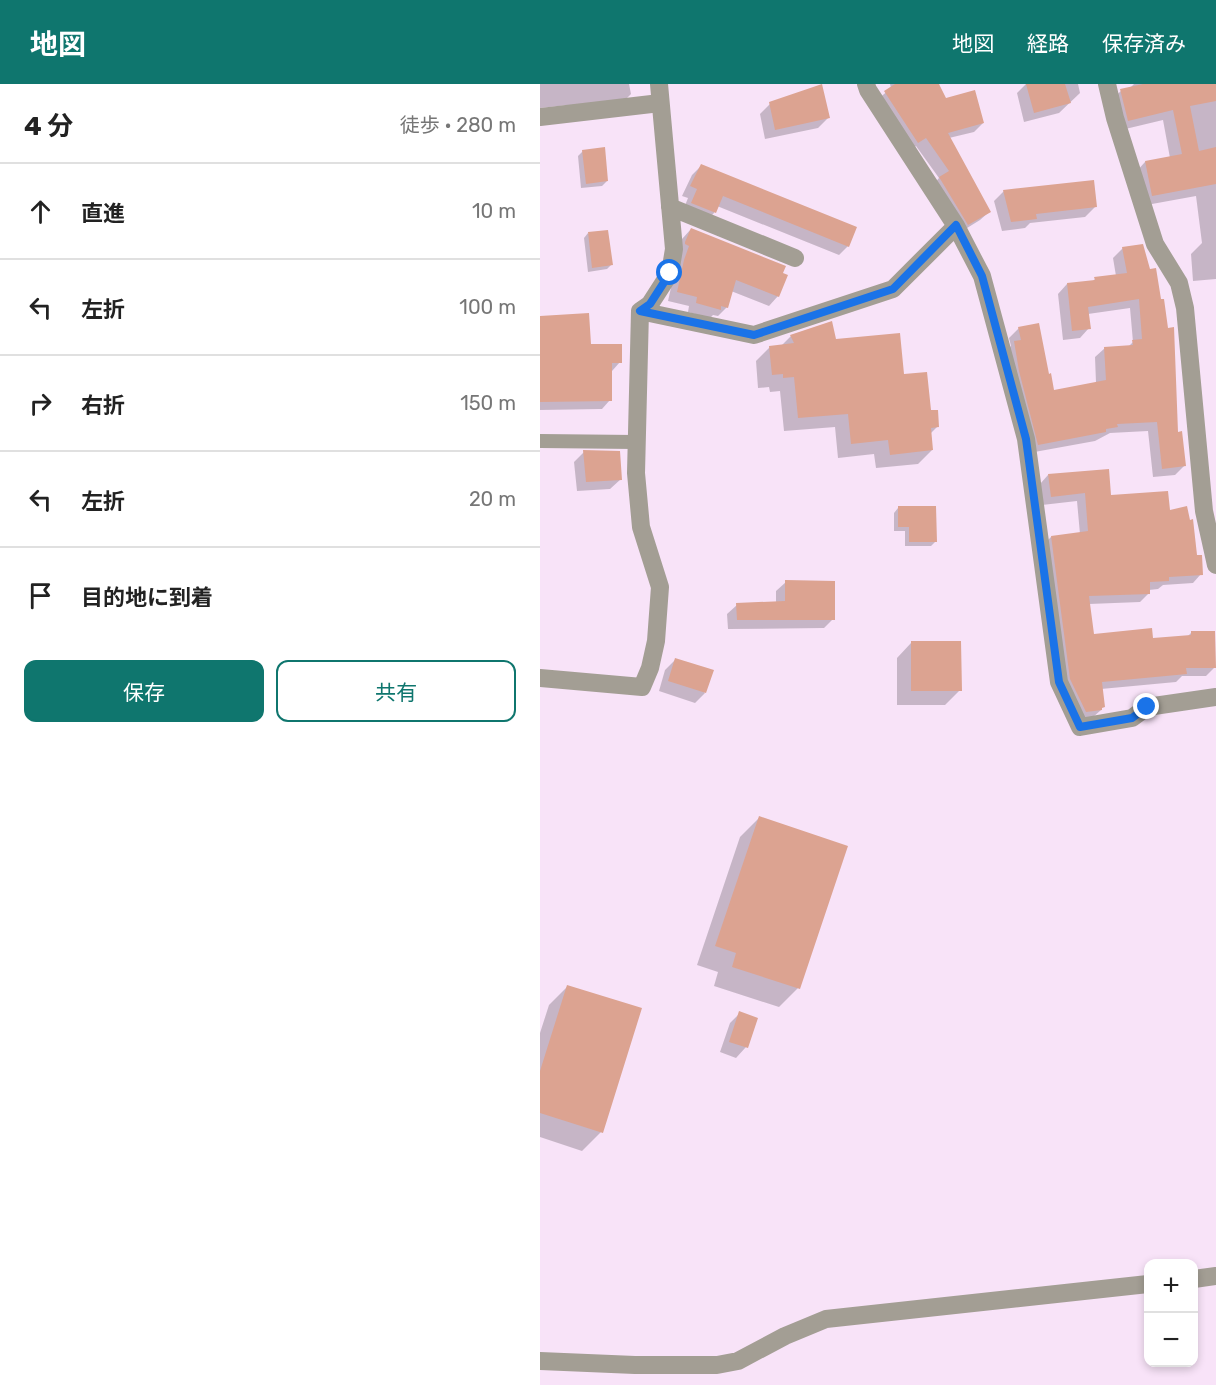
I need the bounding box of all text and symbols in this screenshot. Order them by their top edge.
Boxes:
text: 地図 [30,28,86,61]
text: 地図 [952,31,994,56]
text: 経路 [1027,31,1069,56]
text: 保存済み [1102,31,1186,56]
text: 4 分 [24,111,73,142]
text: 徒歩 · 280 m [400,113,516,137]
icon: ahead [24,195,57,228]
text: 10 m [472,199,516,223]
text: 直進 [81,200,125,227]
route start [656,259,682,285]
icon: left [24,291,57,324]
text: 100 m [459,295,516,319]
text: 左折 [81,296,125,323]
icon: right [24,387,57,420]
text: 150 m [460,391,516,415]
text: 右折 [81,392,125,419]
icon: left [24,483,57,516]
text: 20 m [469,487,516,511]
text: 左折 [81,488,125,515]
icon: arrive [24,579,57,612]
text: 目的地に到着 [81,584,213,611]
button: 保存 [24,660,264,722]
button: 共有 [276,660,516,722]
route end [1133,693,1159,719]
map controls [1144,1259,1198,1367]
button: + [1144,1259,1198,1313]
button: − [1144,1313,1198,1367]

